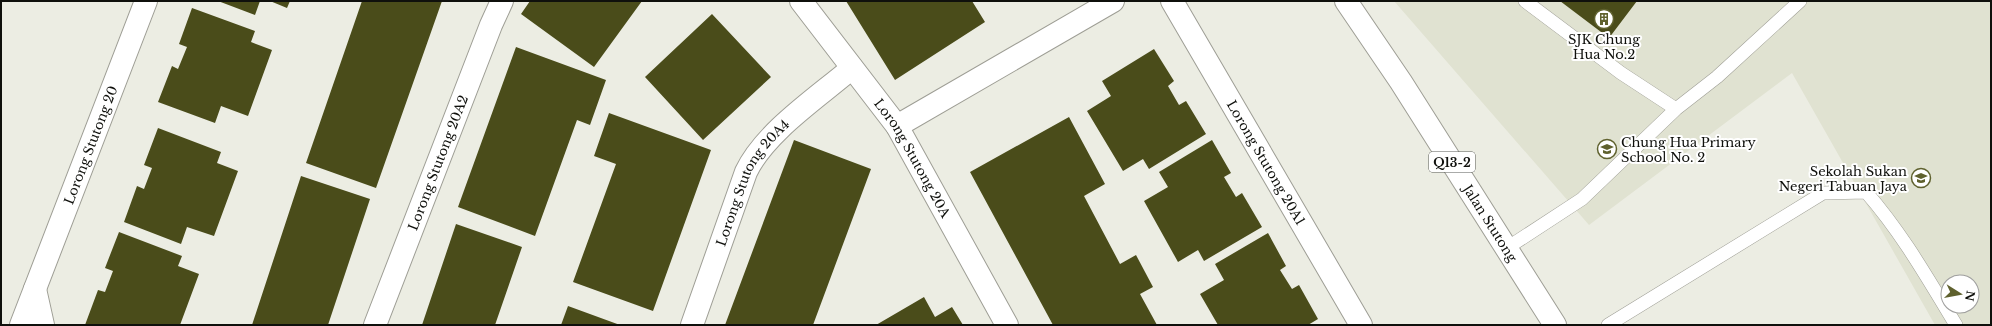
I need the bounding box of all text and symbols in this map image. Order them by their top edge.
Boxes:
building icon: SJK Chung Hua No.2 [1593,8,1615,30]
place label: SJK Chung Hua No.2 [1568,31,1640,63]
street label: Lorong Stutong 20 [60,83,121,207]
street label: Lorong Stutong 20A2 [404,93,472,233]
street label: Lorong Stutong 20A [870,95,955,221]
street label: Lorong Stutong 20A1 [1223,97,1309,228]
street label: Lorong Stutong 20A4 [712,115,793,248]
place label: Chung Hua Primary School No. 2 [1621,134,1757,166]
school or university icon: Chung Hua Primary School No. 2 [1596,138,1618,160]
road number: Q13-2 [1429,152,1475,172]
place label: Sekolah Sukan Negeri Tabuan Jaya [1779,163,1908,195]
school or university icon: Sekolah Sukan Negeri Tabuan Jaya [1910,167,1932,189]
street label: Jalan Stutong [1459,180,1521,265]
north arrow [1940,274,1980,314]
text: N [1962,289,1978,303]

